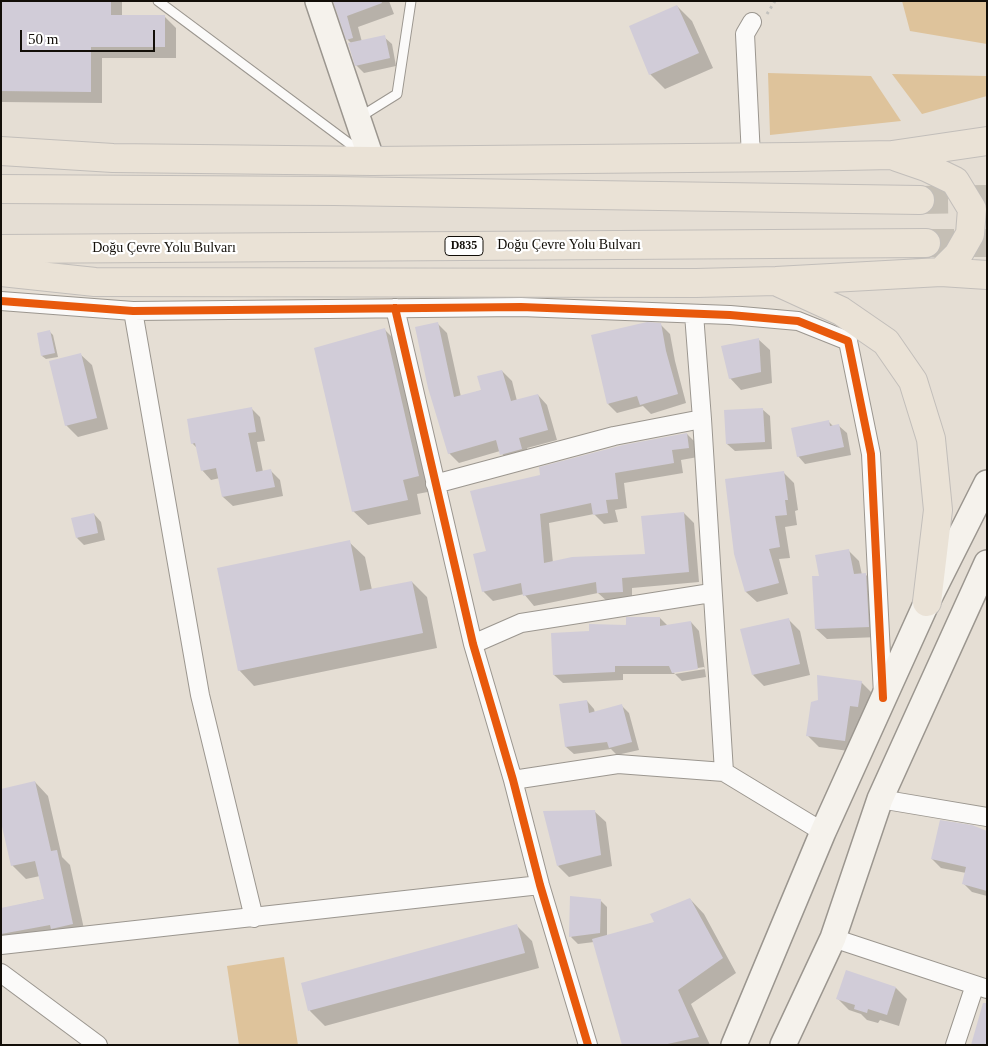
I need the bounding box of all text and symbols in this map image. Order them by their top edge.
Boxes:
scale bar [22,20,158,52]
text: 50 m [28,31,58,47]
road number: D835 [445,237,483,256]
street label: Doğu Çevre Yolu Bulvarı [497,237,641,253]
street label: Doğu Çevre Yolu Bulvarı [92,240,236,256]

